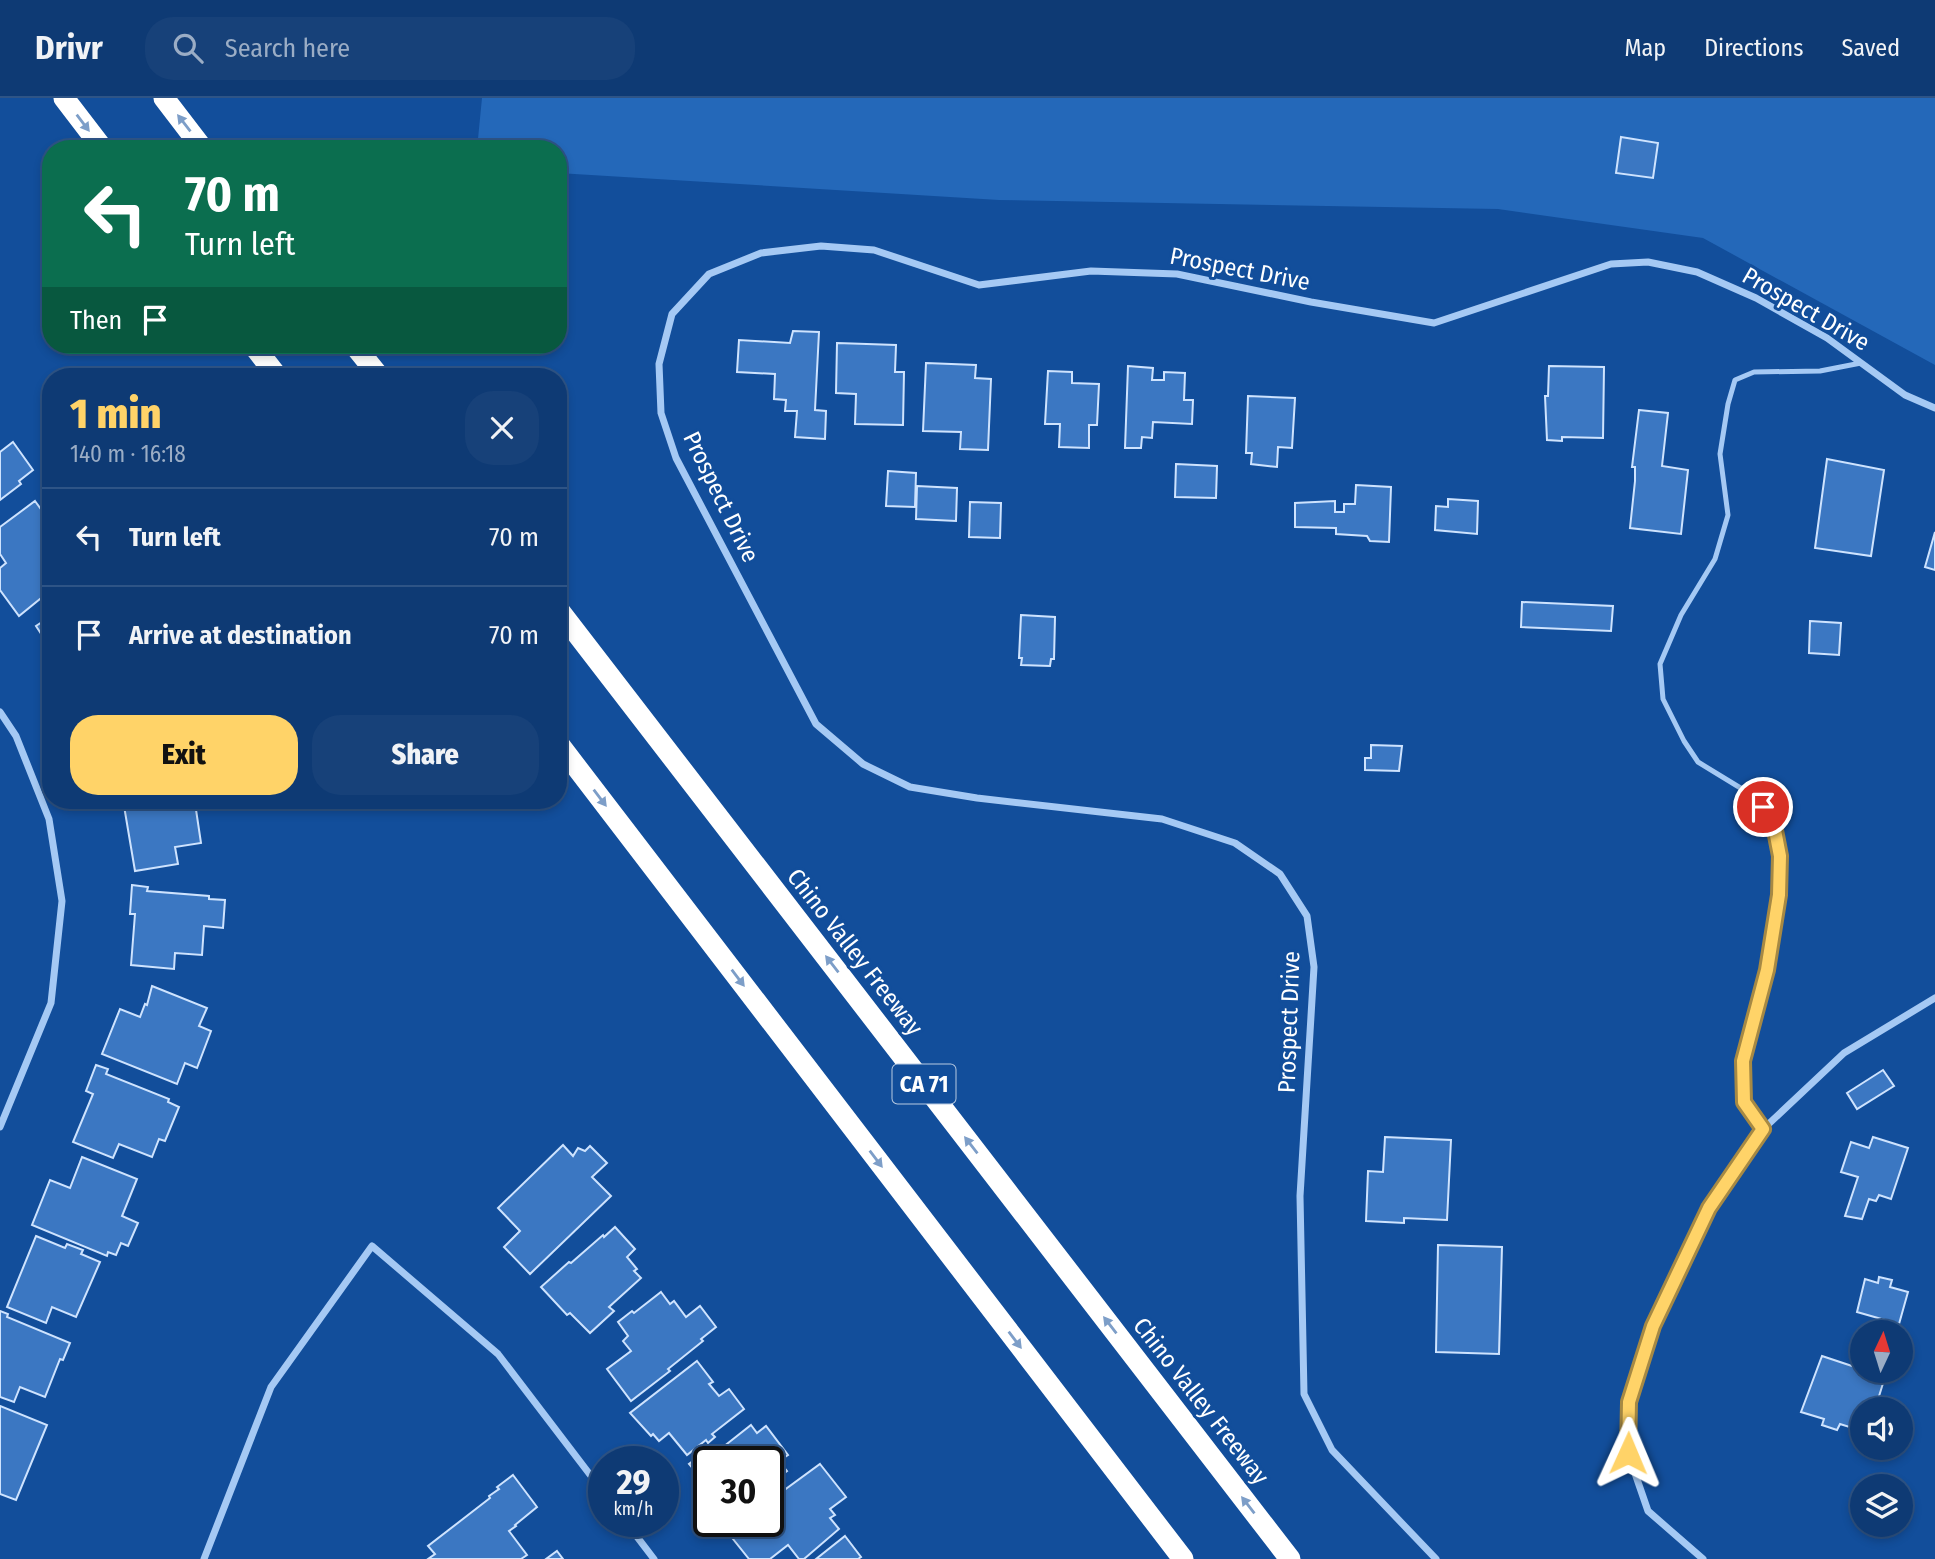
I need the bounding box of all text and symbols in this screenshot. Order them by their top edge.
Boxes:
search box [145,17,635,80]
text: Drivr [35,28,103,68]
icon: search [169,29,207,67]
text: Search here [225,33,350,64]
text: Map [1625,34,1666,62]
text: Directions [1704,34,1803,62]
text: Saved [1841,34,1900,62]
one-way arrow [76,114,91,132]
one-way arrow [176,115,191,133]
text: 70 m [185,165,280,224]
icon: left [70,168,161,259]
text: Turn left [185,225,295,263]
street label: Prospect Drive [1168,242,1312,296]
street label: Prospect Drive [1738,261,1874,357]
icon: arrive [136,301,174,339]
text: Then [70,305,122,336]
text: 1 min [70,389,161,439]
button: close [465,391,539,465]
street label: Prospect Drive [677,427,765,567]
text: 140 m · 16:18 [70,440,186,468]
icon: left [70,518,108,556]
text: Turn left [129,522,221,553]
text: 70 m [489,522,539,553]
icon: arrive [70,616,108,654]
text: Arrive at destination [129,620,352,651]
text: 70 m [489,620,539,651]
button: Exit [70,715,298,795]
button: Share [312,715,539,795]
pin [1733,777,1793,837]
one-way arrow [592,788,607,806]
icon: arrive [1744,788,1782,826]
street label: Chino Valley Freeway [781,863,929,1041]
street label: Prospect Drive [1273,951,1305,1093]
one-way arrow [824,956,839,974]
one-way arrow [731,969,746,987]
road number: CA 71 [892,1065,956,1104]
one-way arrow [963,1136,978,1154]
one-way arrow [869,1150,883,1168]
street label: Chino Valley Freeway [1127,1312,1275,1490]
one-way arrow [1102,1316,1117,1334]
north arrow [1850,1320,1913,1382]
map controls [1850,1320,1913,1537]
one-way arrow [1007,1330,1022,1348]
button: sound [1850,1397,1913,1460]
position arrow [1591,1416,1665,1490]
speed limit sign: 30 [693,1446,784,1537]
text: 29 [616,1461,651,1503]
button: layers [1850,1474,1913,1537]
one-way arrow [1242,1496,1256,1514]
text: km/h [613,1498,654,1520]

